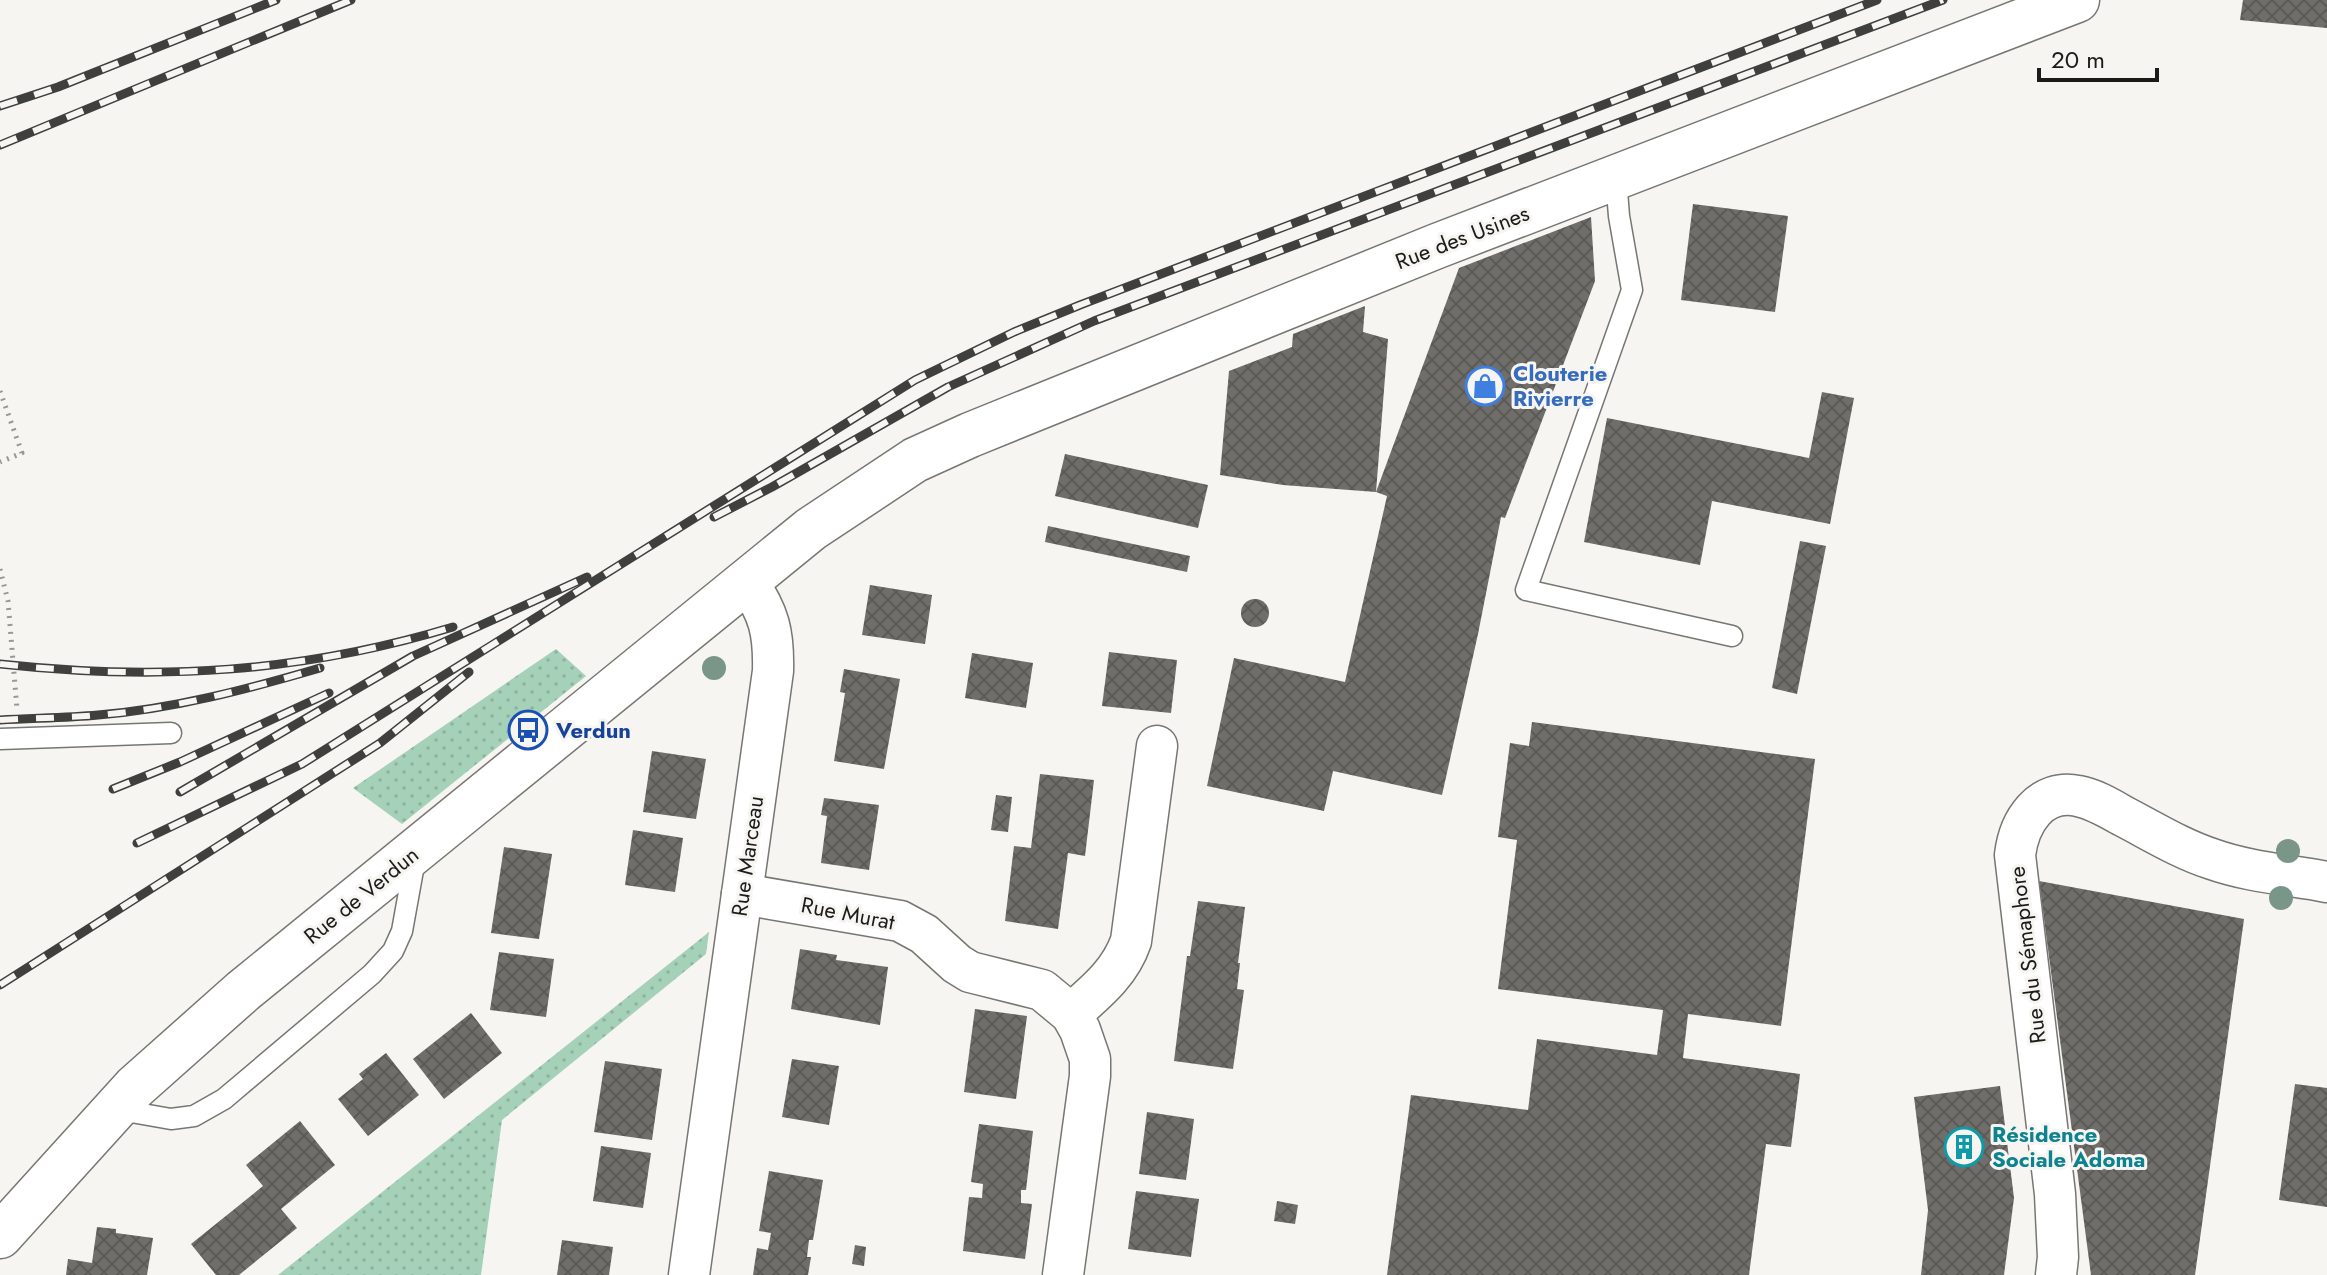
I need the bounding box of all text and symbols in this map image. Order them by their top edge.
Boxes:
scale bar [2039,32,2157,82]
text: 20 m [2051,42,2105,77]
street label: Rue des Usines [1390,197,1534,277]
place label: Clouterie Rivierre [1513,357,1607,414]
shop icon: Clouterie Rivierre [1464,365,1506,407]
bus stop icon: Verdun [507,709,549,751]
place label: Verdun [555,714,631,746]
street label: Rue Marceau [723,794,771,918]
street label: Rue de Verdun [297,839,425,951]
street label: Rue du Sémaphore [2000,865,2054,1045]
street label: Rue Murat [799,888,898,938]
place label: Résidence Sociale Adoma [1992,1118,2145,1175]
building icon: Résidence Sociale Adoma [1943,1126,1985,1168]

